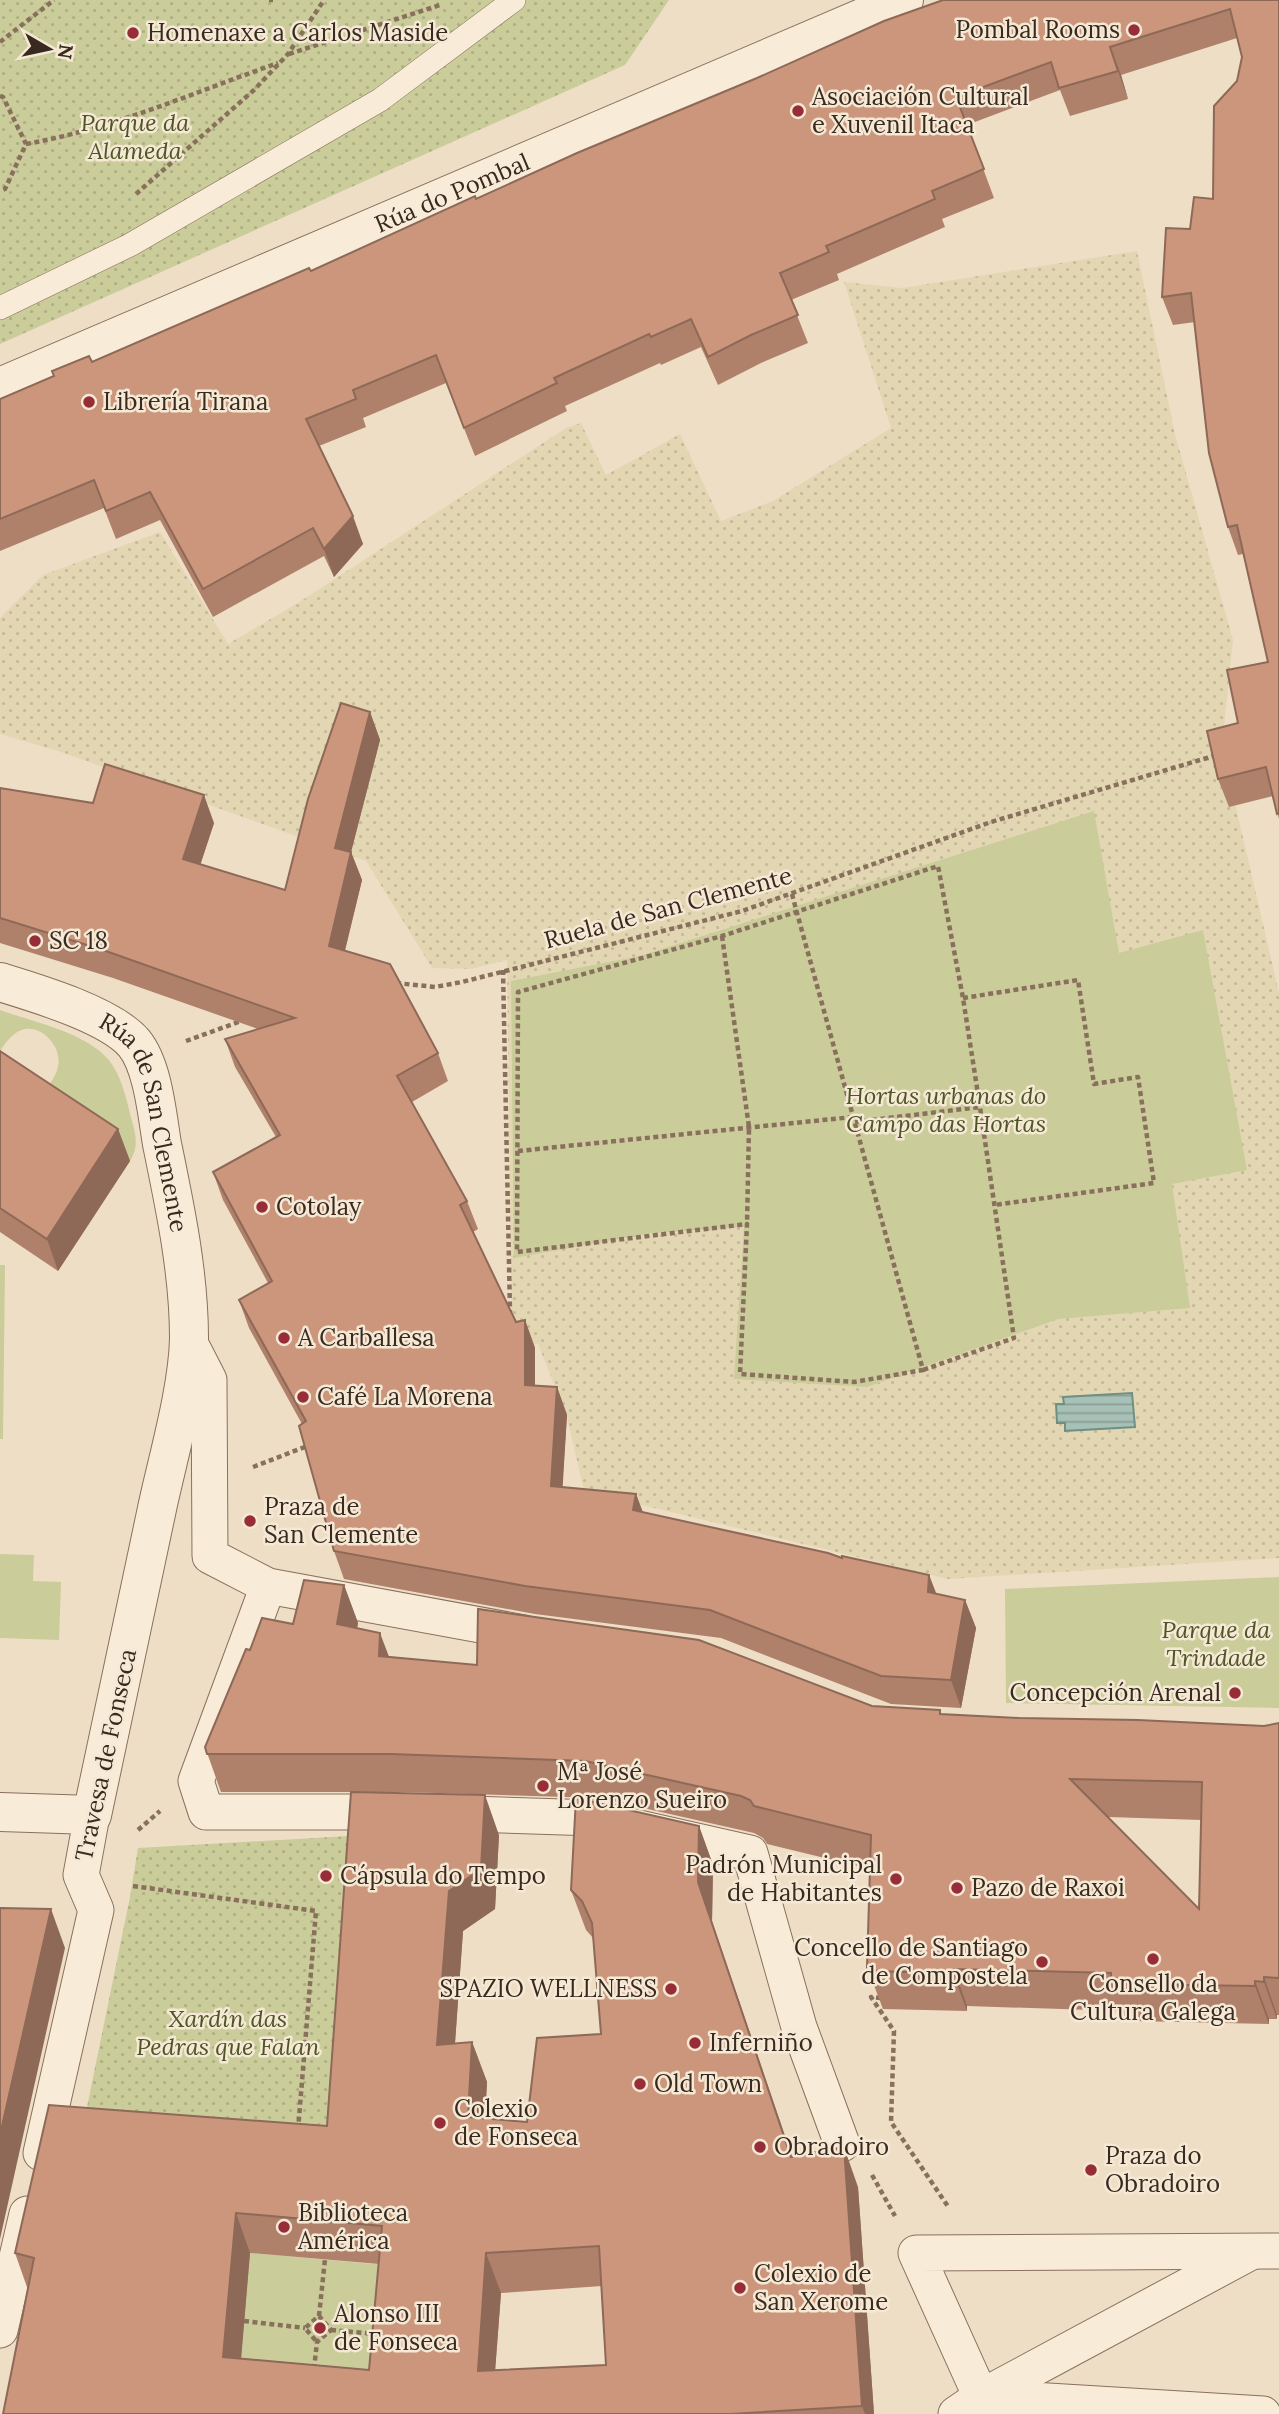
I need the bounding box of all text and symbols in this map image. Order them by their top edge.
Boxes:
north arrow [14,14,84,84]
place label: Pombal Rooms [955,14,1120,45]
place label: Homenaxe a Carlos Maside [147,17,448,48]
marker: Pombal Rooms [1126,22,1142,38]
marker: Homenaxe a Carlos Maside [125,25,141,41]
text: N [53,43,79,61]
place label: Asociación Cultural e Xuvenil Itaca [811,81,1029,140]
marker: Asociación Cultural e Xuvenil Itaca [790,103,806,119]
park label: Parque da Alameda [81,107,190,166]
street label: Rúa do Pombal [370,146,534,240]
place label: Librería Tirana [103,386,268,417]
marker: Librería Tirana [81,394,97,410]
street label: Ruela de San Clemente [540,859,795,956]
place label: SC 18 [49,925,108,956]
marker: SC 18 [27,933,43,949]
street label: Rúa de San Clemente [94,1005,195,1234]
park label: Hortas urbanas do Campo das Hortas [846,1080,1046,1139]
place label: Cotolay [276,1191,362,1222]
marker: Cotolay [254,1199,270,1215]
place label: A Carballesa [297,1322,435,1353]
marker: A Carballesa [276,1330,292,1346]
place label: Café La Morena [317,1381,493,1412]
marker: Café La Morena [295,1389,311,1405]
place label: Praza de San Clemente [264,1491,418,1550]
marker: Praza de San Clemente [242,1513,258,1529]
park label: Parque da Trindade [1162,1614,1271,1673]
street label: Travesa de Fonseca [68,1646,143,1864]
place label: Concepción Arenal [1009,1677,1221,1708]
marker: Concepción Arenal [1227,1685,1243,1701]
place label: Mª José Lorenzo Sueiro [557,1756,727,1815]
marker: Mª José Lorenzo Sueiro [535,1778,551,1794]
place label: Padrón Municipal de Habitantes [685,1849,882,1908]
place label: Cápsula do Tempo [340,1860,546,1891]
marker: Cápsula do Tempo [318,1868,334,1884]
marker: Padrón Municipal de Habitantes [888,1871,904,1887]
place label: Pazo de Raxoi [971,1872,1125,1903]
marker: Pazo de Raxoi [949,1880,965,1896]
place label: Concello de Santiago de Compostela [794,1932,1028,1991]
marker: Consello da Cultura Galega [1145,1951,1161,1967]
marker: Concello de Santiago de Compostela [1034,1954,1050,1970]
place label: Consello da Cultura Galega [1070,1968,1236,2027]
place label: SPAZIO WELLNESS [440,1973,657,2004]
marker: SPAZIO WELLNESS [663,1981,679,1997]
park label: Xardín das Pedras que Falan [136,2003,320,2062]
place label: Inferniño [709,2027,813,2058]
marker: Inferniño [687,2035,703,2051]
place label: Old Town [654,2068,762,2099]
marker: Old Town [632,2076,648,2092]
place label: Colexio de Fonseca [454,2093,578,2152]
marker: Colexio de Fonseca [432,2115,448,2131]
place label: Obradoiro [774,2131,889,2162]
marker: Obradoiro [752,2139,768,2155]
place label: Praza do Obradoiro [1105,2140,1220,2199]
marker: Praza do Obradoiro [1083,2162,1099,2178]
place label: Biblioteca América [297,2197,408,2256]
marker: Biblioteca América [276,2219,292,2235]
place label: Colexio de San Xerome [754,2258,888,2317]
marker: Colexio de San Xerome [732,2280,748,2296]
place label: Alonso III de Fonseca [333,2298,458,2357]
marker: Alonso III de Fonseca [312,2320,328,2336]

